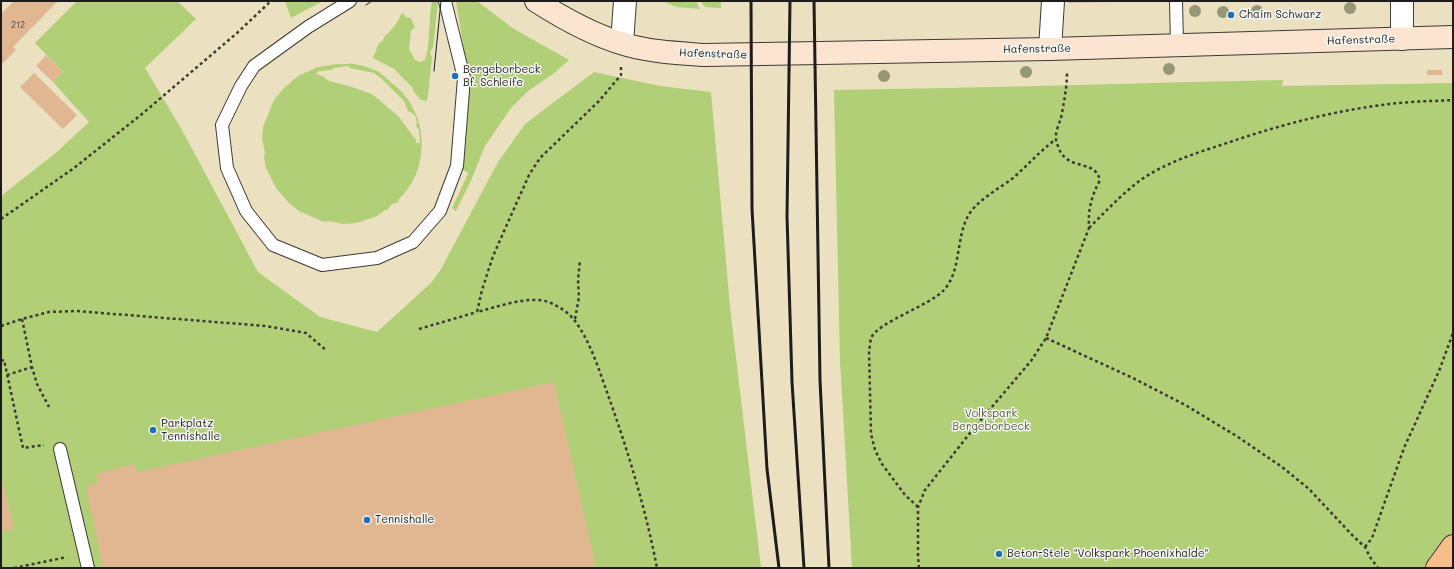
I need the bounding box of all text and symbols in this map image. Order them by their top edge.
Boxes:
place label: Chaim Schwarz [1239,8,1321,22]
marker: Chaim Schwarz [1226,10,1236,20]
house number: 212 [11,20,25,30]
street label: Hafenstraße [1327,32,1395,48]
street label: Hafenstraße [1003,42,1071,56]
street label: Hafenstraße [679,46,747,62]
place label: Bergeborbeck Bf. Schleife [463,63,541,89]
marker: Bergeborbeck Bf. Schleife [450,71,460,81]
park label: Volkspark Bergeborbeck [952,407,1030,433]
place label: Parkplatz Tennishalle [161,417,220,443]
marker: Parkplatz Tennishalle [148,425,158,435]
place label: Tennishalle [375,513,434,527]
marker: Tennishalle [362,515,372,525]
place label: Beton-Stele "Volkspark Phoenixhalde" [1007,547,1208,561]
marker: Beton-Stele "Volkspark Phoenixhalde" [994,549,1004,559]

